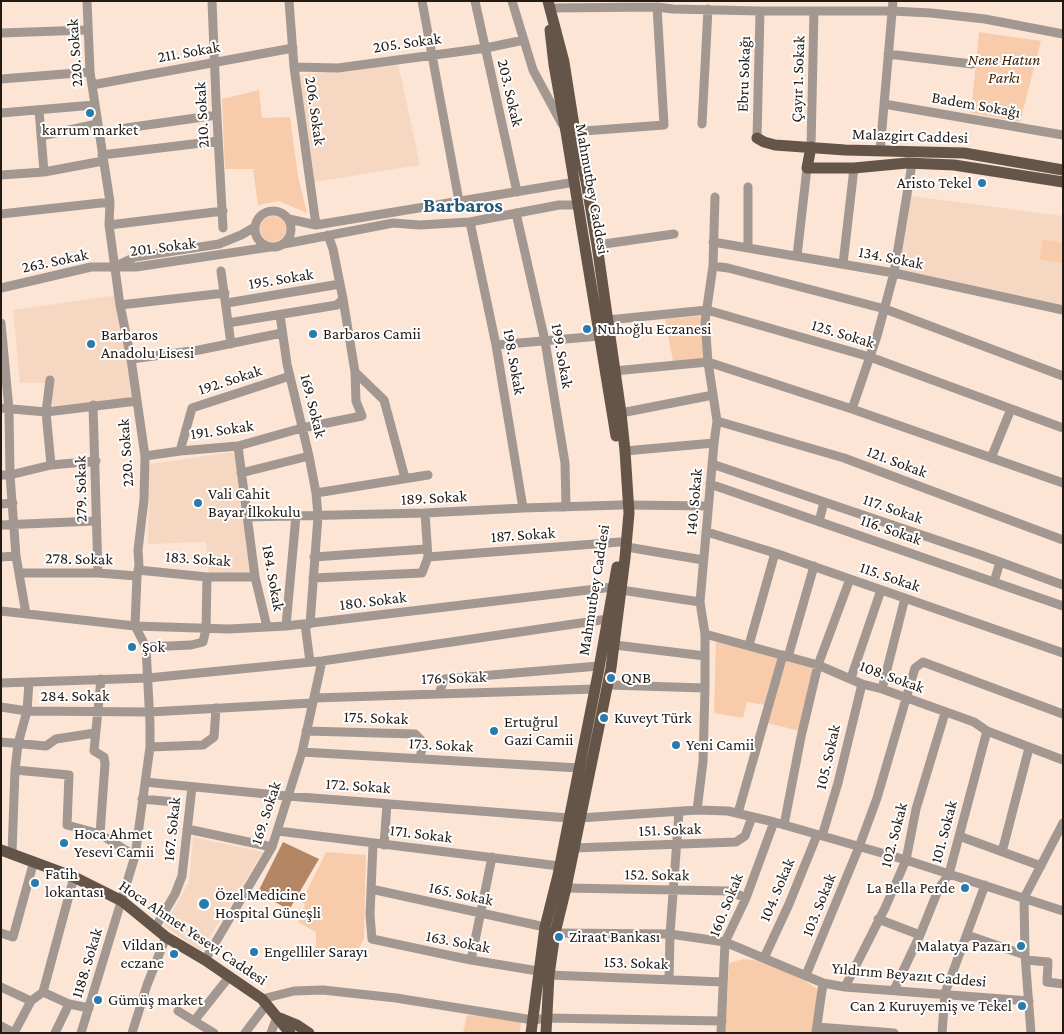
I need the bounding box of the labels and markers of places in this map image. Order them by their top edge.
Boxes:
marker: karrum market [84,107,96,119]
place label: karrum market [42,120,138,140]
place label: Aristo Tekel [897,173,972,193]
marker: Aristo Tekel [976,177,988,189]
place label: Nuhoğlu Eczanesi [597,319,712,339]
marker: Nuhoğlu Eczanesi [581,323,593,335]
place label: Barbaros Camii [323,324,421,344]
place label: Barbaros Anadolu Lisesi [101,325,194,363]
marker: Barbaros Camii [307,328,319,340]
marker: Barbaros Anadolu Lisesi [85,338,97,350]
place label: Vali Cahit Bayar İlkokulu [208,484,301,522]
marker: Vali Cahit Bayar İlkokulu [192,497,204,509]
place label: Şok [142,637,165,657]
marker: Şok [126,641,138,653]
place label: QNB [621,668,651,688]
marker: QNB [605,672,617,684]
place label: Kuveyt Türk [614,708,692,728]
place label: Ertuğrul Gazi Camii [504,712,574,750]
marker: Kuveyt Türk [598,712,610,724]
marker: Ertuğrul Gazi Camii [488,725,500,737]
place label: Yeni Camii [686,735,754,755]
marker: Yeni Camii [670,739,682,751]
place label: Hoca Ahmet Yesevi Camii [74,824,154,862]
marker: Hoca Ahmet Yesevi Camii [58,837,70,849]
place label: Fatih lokantası [45,864,104,902]
marker: Fatih lokantası [29,877,41,889]
place label: La Bella Perde [866,878,955,898]
marker: La Bella Perde [959,882,971,894]
place label: Özel Medicine Hospital Güneşli [215,885,321,923]
marker: Özel Medicine Hospital Güneşli [197,897,211,911]
place label: Ziraat Bankası [569,927,660,947]
marker: Ziraat Bankası [553,931,565,943]
place label: Vildan eczane [121,935,164,973]
place label: Malatya Pazarı [917,936,1011,956]
marker: Malatya Pazarı [1015,940,1027,952]
place label: Engelliler Sarayı [264,942,368,962]
marker: Engelliler Sarayı [248,946,260,958]
marker: Vildan eczane [168,948,180,960]
place label: Gümüş market [108,990,203,1010]
marker: Gümüş market [92,994,104,1006]
place label: Can 2 Kuruyemiş ve Tekel [850,996,1012,1016]
marker: Can 2 Kuruyemiş ve Tekel [1016,1000,1028,1012]

